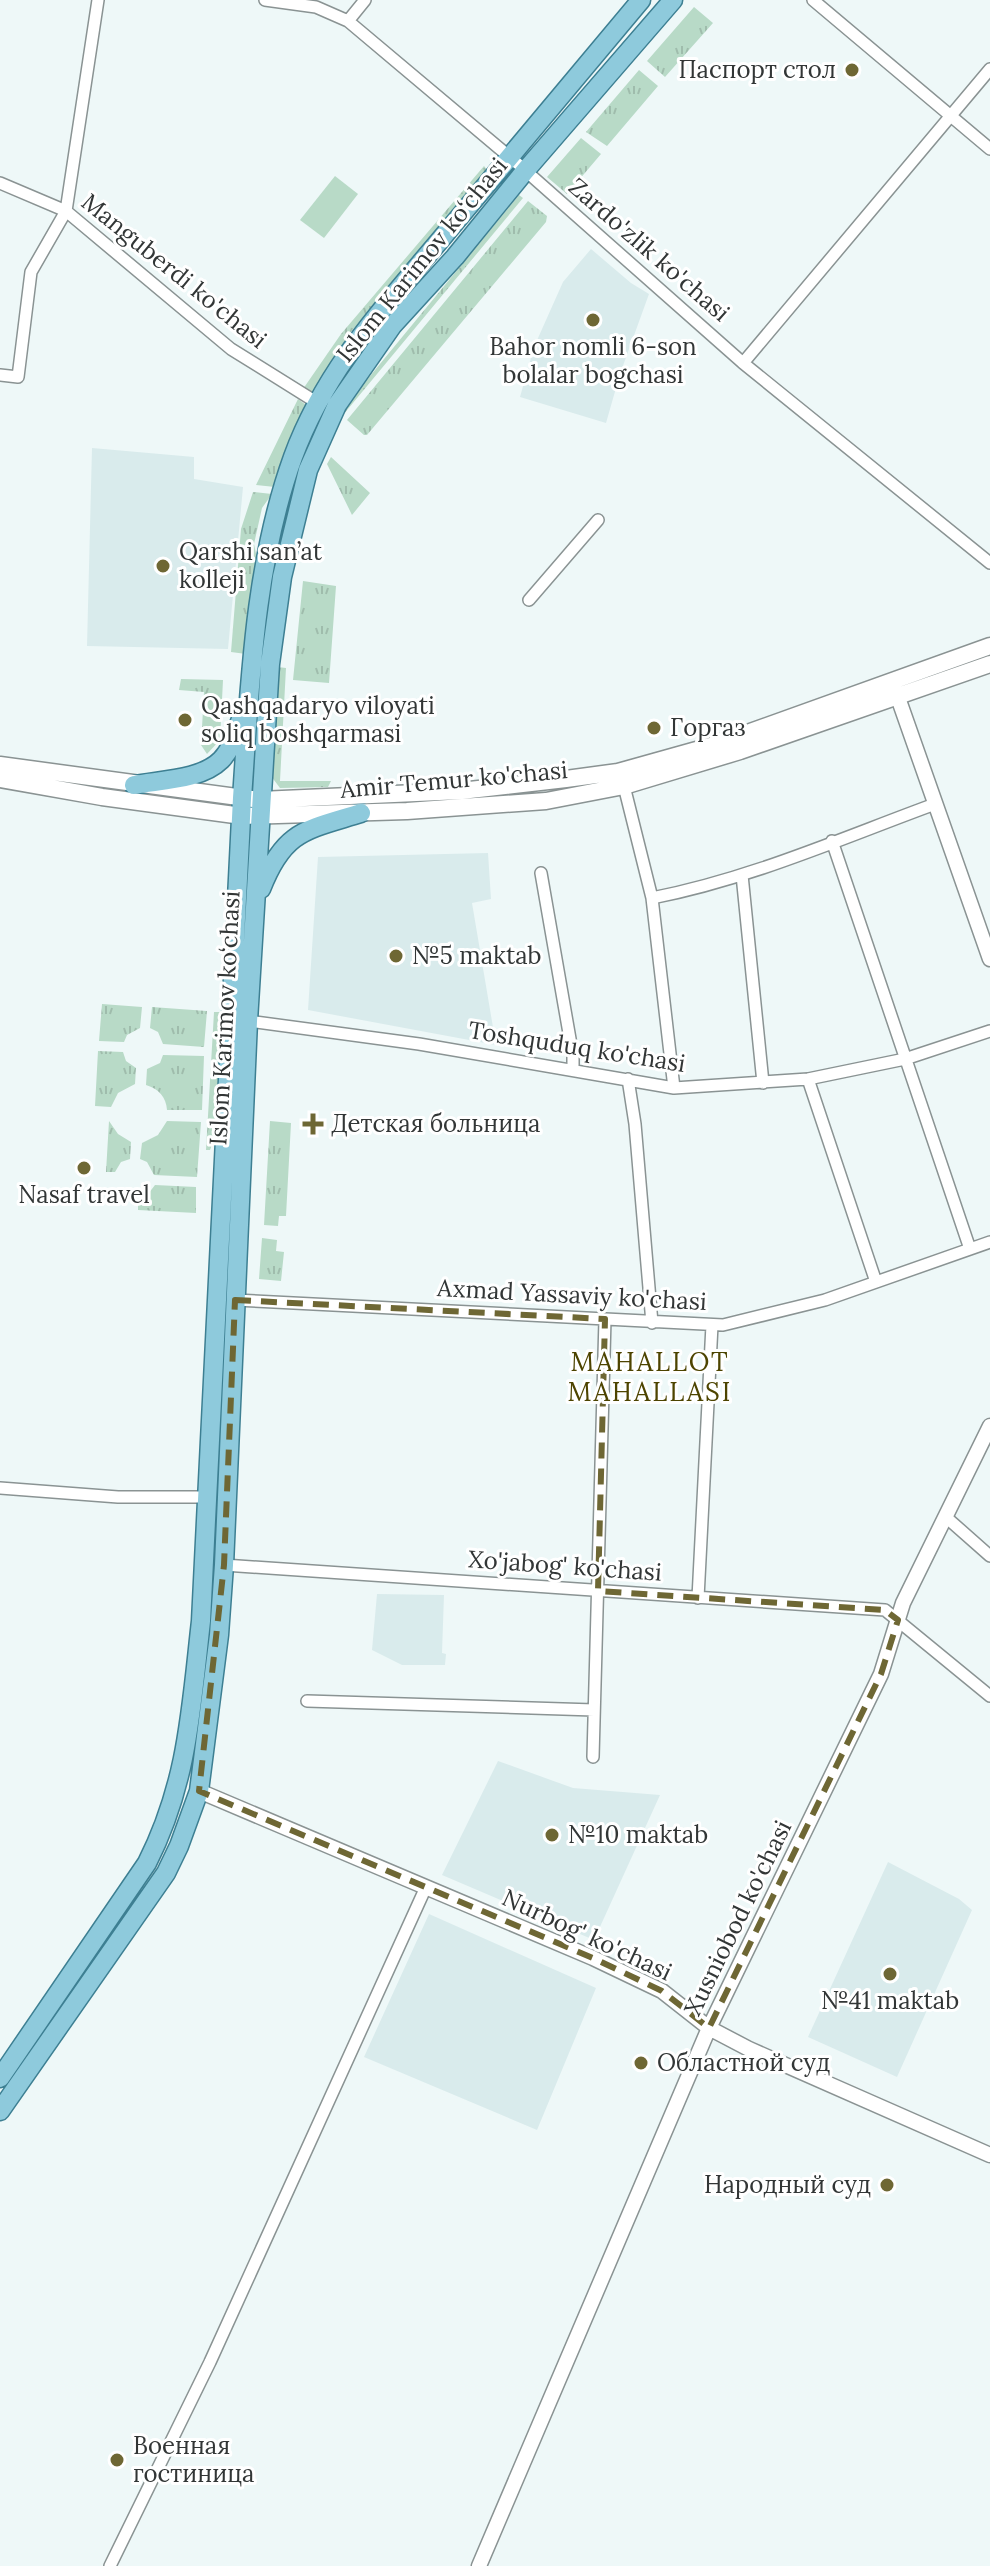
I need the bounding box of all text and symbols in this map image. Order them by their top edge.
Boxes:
place label: Паспорт стол [679,54,836,85]
marker: Паспорт стол [843,61,861,79]
street label: Islom Karimov ko‘chasi [329,151,514,368]
street label: Zardo'zlik ko'chasi [562,171,736,328]
street label: Manguberdi ko'chasi [75,186,273,355]
marker: Bahor nomli 6-son bolalar bogchasi [584,311,602,329]
place label: Bahor nomli 6-son bolalar bogchasi [489,331,697,390]
place label: Qarshi san’at kolleji [179,536,323,595]
marker: Qarshi san’at kolleji [154,557,172,575]
place label: Qashqadaryo viloyati soliq boshqarmasi [201,690,435,749]
marker: Qashqadaryo viloyati soliq boshqarmasi [176,711,194,729]
place label: Горгаз [670,712,745,743]
marker: Горгаз [645,719,663,737]
street label: Amir Temur ko'chasi [338,754,569,805]
street label: Islom Karimov ko‘chasi [202,890,247,1146]
place label: №5 maktab [412,940,542,971]
marker: №5 maktab [387,947,405,965]
street label: Toshquduq ko'chasi [466,1014,688,1079]
place label: Детская больница [331,1108,540,1139]
marker: Детская больница [302,1113,324,1135]
marker: Nasaf travel [75,1159,93,1177]
place label: Nasaf travel [18,1179,150,1210]
street label: Axmad Yassaviy ko'chasi [435,1272,708,1317]
district label: MAHALLOT MAHALLASI [568,1345,732,1408]
street label: Xo'jabog' ko'chasi [467,1543,663,1588]
street label: Xusniobod ko'chasi [677,1815,798,2021]
place label: №10 maktab [568,1819,708,1850]
marker: №10 maktab [543,1826,561,1844]
street label: Nurbog' ko'chasi [497,1882,677,1987]
marker: №41 maktab [881,1965,899,1983]
place label: №41 maktab [821,1985,959,2016]
place label: Областной суд [657,2047,830,2078]
marker: Областной суд [632,2054,650,2072]
place label: Народный суд [704,2169,871,2200]
marker: Народный суд [878,2176,896,2194]
place label: Военная гостиница [133,2430,254,2489]
marker: Военная гостиница [108,2451,126,2469]

